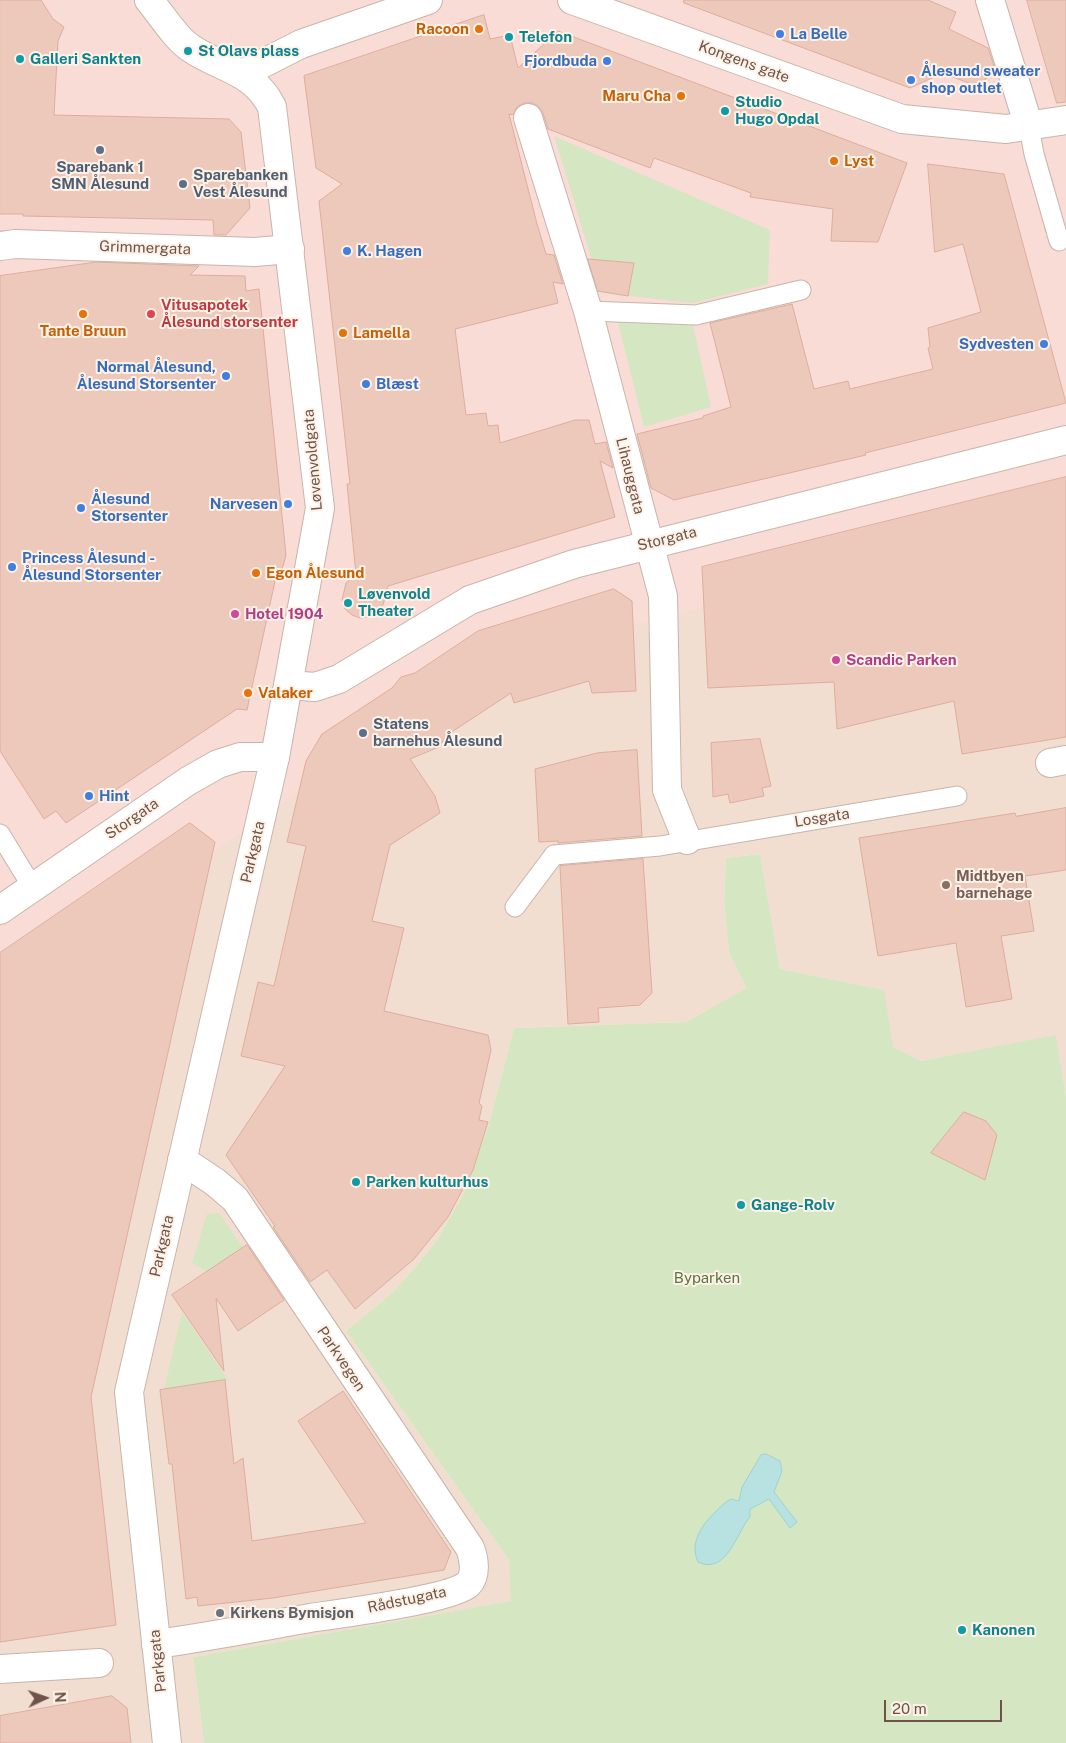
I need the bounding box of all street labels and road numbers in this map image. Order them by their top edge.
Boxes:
street label: Kongens gate [696,37,792,87]
street label: Grimmergata [99,237,191,259]
street label: Løvenvoldgata [300,408,326,512]
street label: Lihauggata [612,436,648,516]
street label: Storgata [635,523,699,555]
street label: Storgata [102,795,162,843]
street label: Losgata [793,805,851,831]
street label: Parkgata [237,819,269,885]
street label: Parkgata [146,1213,178,1279]
street label: Parkvegen [313,1323,369,1395]
street label: Rådstugata [366,1583,448,1617]
street label: Parkgata [146,1629,170,1693]

